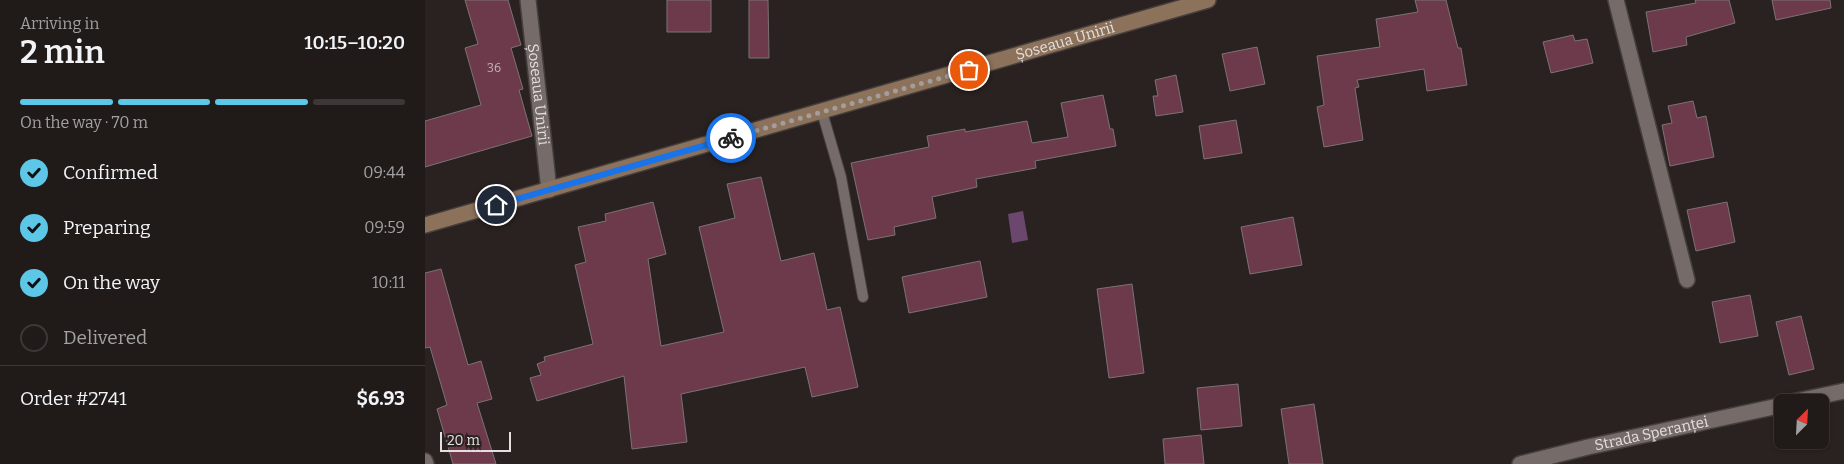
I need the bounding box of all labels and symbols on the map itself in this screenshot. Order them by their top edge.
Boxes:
street label: Șoseaua Unirii [1013,18,1117,65]
street label: Șoseaua Unirii [523,43,553,147]
pin [948,49,990,91]
house number: 36 [487,61,501,75]
courier [706,113,756,163]
pin [475,184,517,226]
north arrow [1774,394,1829,449]
street label: Strada Speranței [1593,412,1711,454]
scale bar [440,429,511,452]

